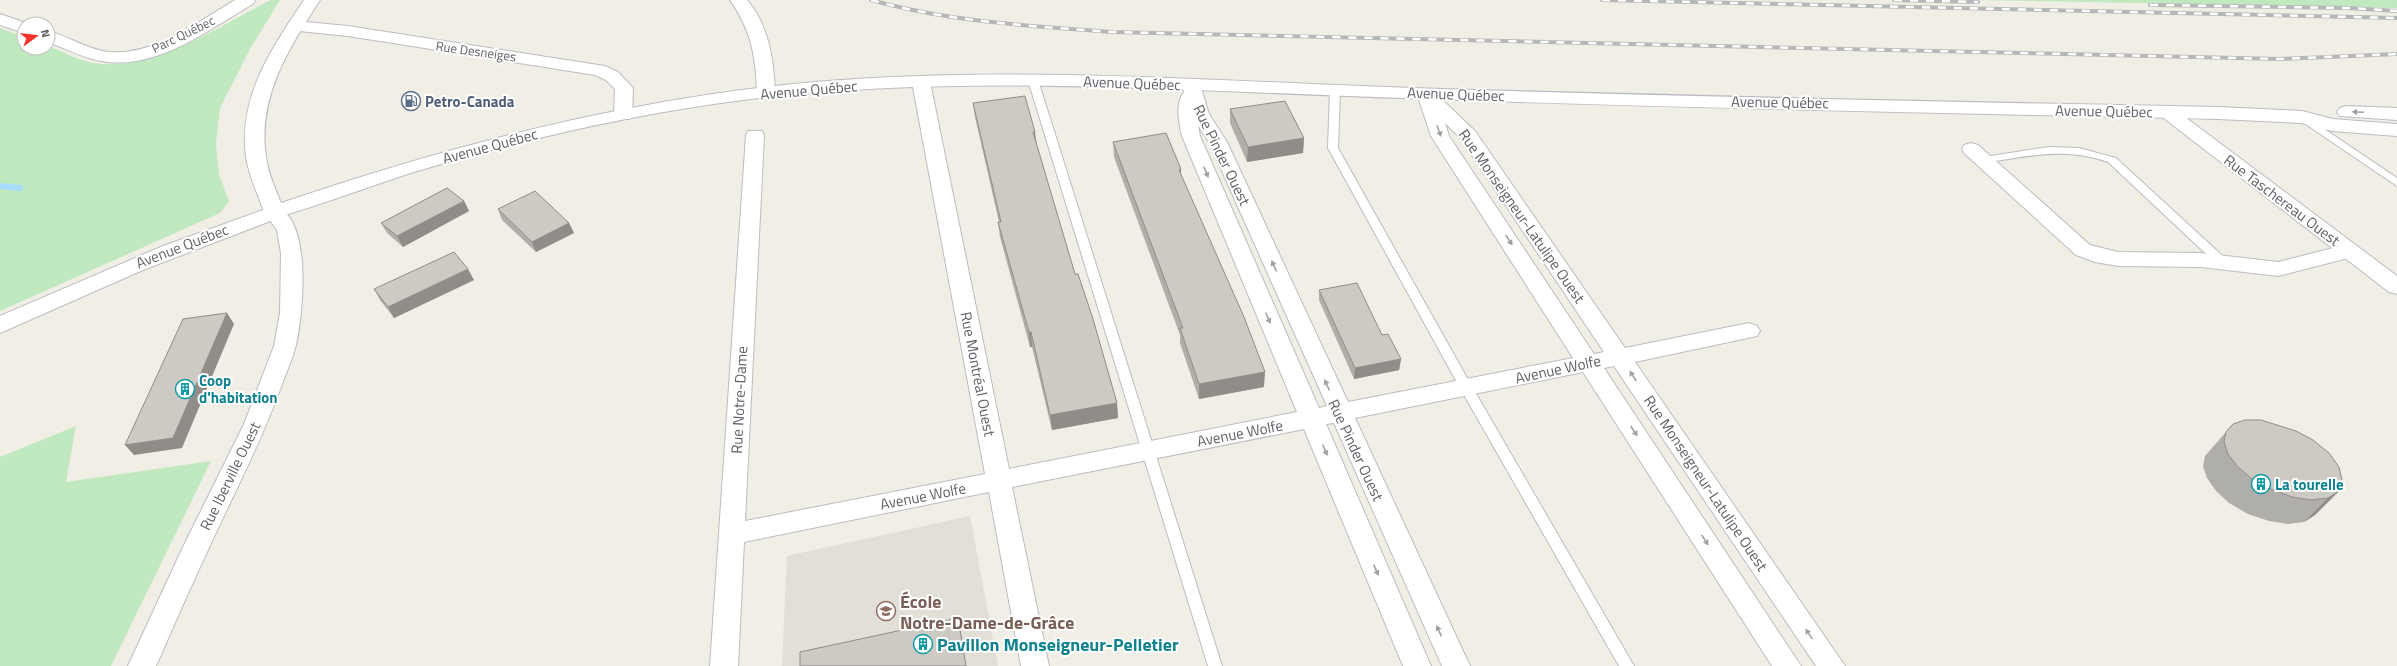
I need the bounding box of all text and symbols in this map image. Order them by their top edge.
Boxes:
street label: Parc Québec [148,10,218,58]
north arrow [16,16,56,56]
text: N [37,28,54,39]
street label: Rue Desneiges [435,35,517,67]
street label: Avenue Québec [1083,70,1181,96]
street label: Avenue Québec [759,74,859,106]
street label: Avenue Québec [1407,81,1505,107]
fuel station icon: Petro-Canada [400,90,422,112]
place label: Petro-Canada [425,90,515,113]
street label: Avenue Québec [1731,90,1829,114]
street label: Avenue Québec [2055,99,2153,123]
street label: Rue Pinder Ouest [1188,101,1257,210]
one-way arrow [2351,109,2364,115]
street label: Avenue Québec [440,122,540,170]
street label: Rue Monseigneur-Latulipe Ouest [1453,124,1591,308]
one-way arrow [1436,125,1442,137]
street label: Rue Taschereau Ouest [2219,149,2346,252]
one-way arrow [1204,167,1210,179]
street label: Avenue Québec [132,218,232,274]
one-way arrow [1505,235,1513,245]
one-way arrow [1271,261,1277,272]
street label: Rue Montréal Ouest [955,310,1001,439]
one-way arrow [1266,312,1272,324]
street label: Rue Notre-Dame [725,346,753,454]
street label: Avenue Wolfe [1513,349,1603,389]
place label: Coop d'habitation [199,369,278,409]
one-way arrow [1629,371,1637,381]
building icon: Coop d'habitation [174,378,196,400]
one-way arrow [1324,379,1330,391]
street label: Rue Monseigneur-Latulipe Ouest [1638,390,1774,576]
street label: Rue Pinder Ouest [1322,395,1390,505]
street label: Avenue Wolfe [1195,413,1285,453]
street label: Rue Iberville Ouest [194,417,267,534]
one-way arrow [1630,426,1638,436]
one-way arrow [1322,445,1328,456]
building icon: La tourelle [2250,473,2272,495]
place label: La tourelle [2275,473,2344,496]
street label: Avenue Wolfe [878,476,968,516]
one-way arrow [1701,535,1709,545]
one-way arrow [1373,564,1379,575]
place label: École Notre-Dame-de-Grâce [900,588,1074,636]
school or university icon: École Notre-Dame-de-Grâce [875,600,897,622]
one-way arrow [1436,625,1442,636]
one-way arrow [1805,629,1813,639]
place label: Pavillon Monseigneur-Pelletier [937,631,1179,658]
building icon: Pavillon Monseigneur-Pelletier [912,633,934,655]

